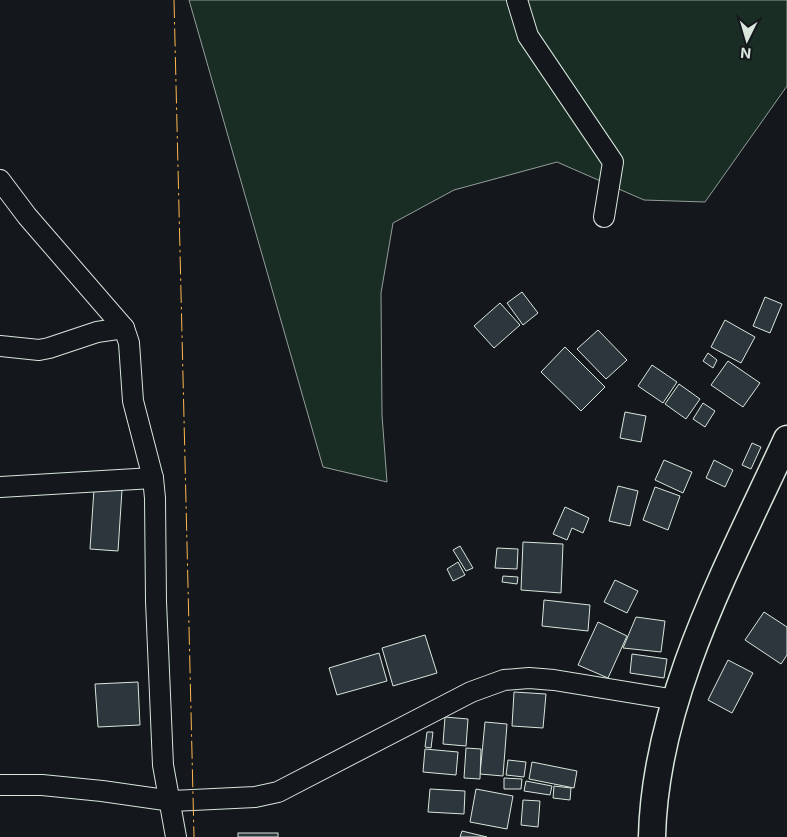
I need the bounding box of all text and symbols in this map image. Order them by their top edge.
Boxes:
north arrow [722,15,772,65]
text: N [740,45,752,62]

